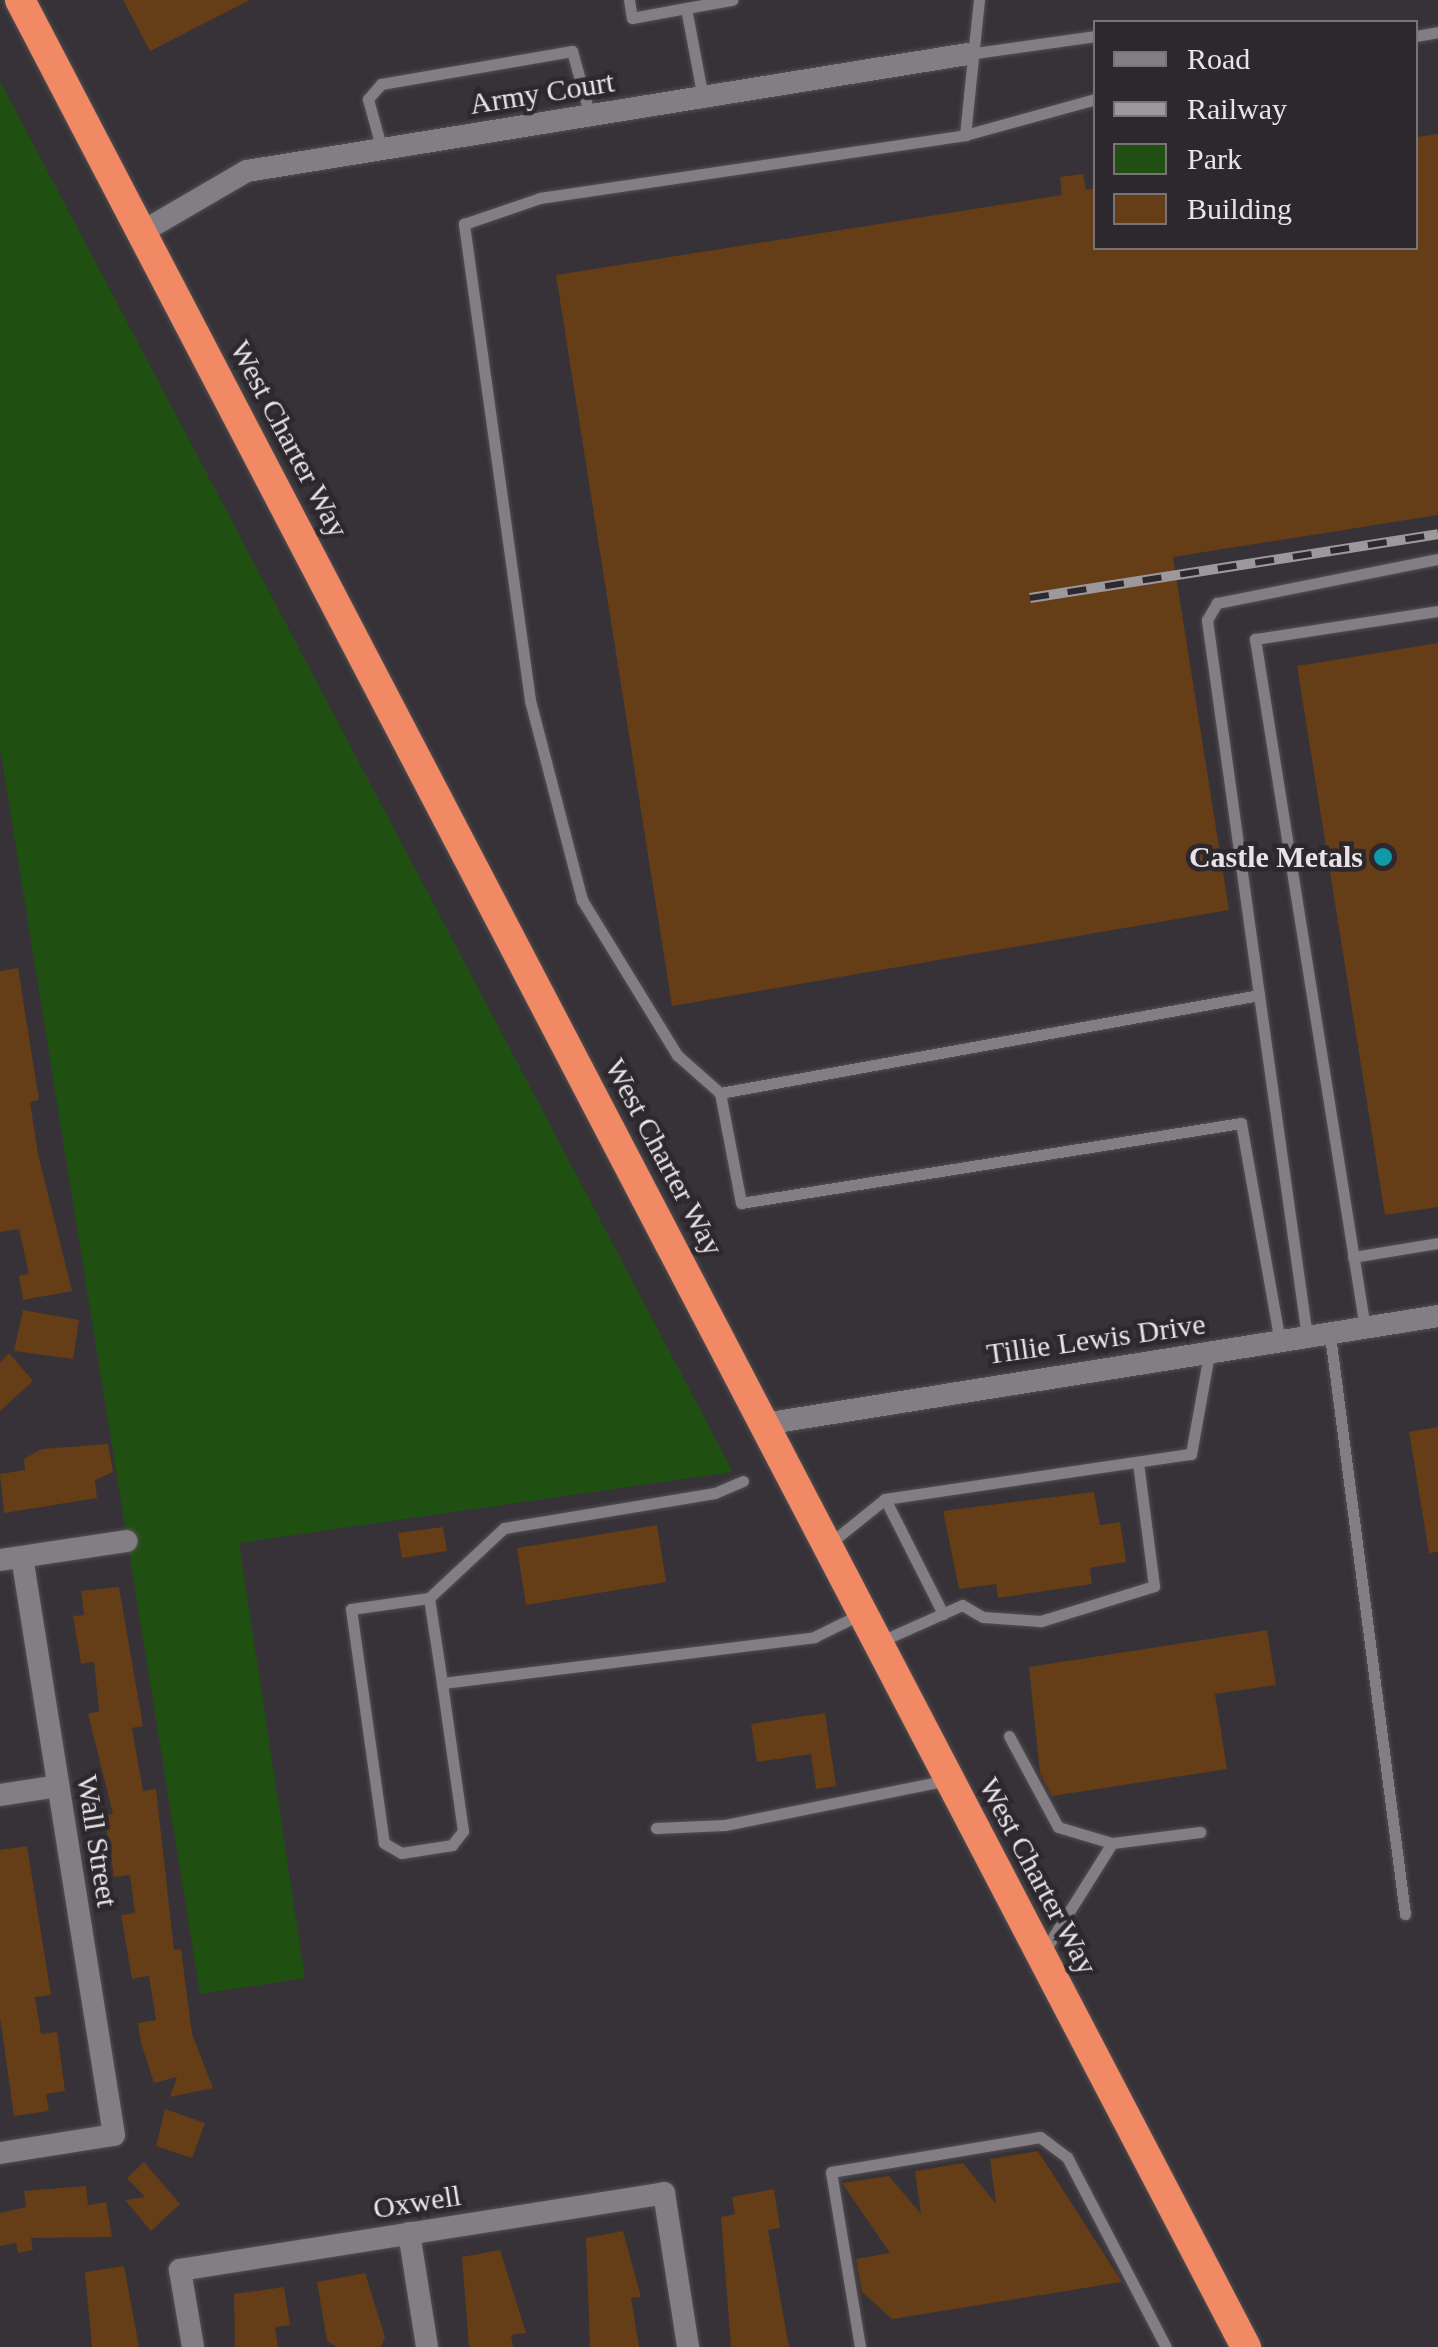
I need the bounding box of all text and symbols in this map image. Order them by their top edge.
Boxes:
legend [1093,20,1418,250]
text: Road [1187,42,1250,75]
street label: Army Court [467,64,617,122]
text: Railway [1187,92,1287,125]
text: Park [1187,142,1242,175]
text: Building [1187,192,1292,225]
street label: West Charter Way [222,334,356,544]
place label: Castle Metals [1189,839,1363,875]
marker: Castle Metals [1372,846,1394,868]
street label: West Charter Way [597,1052,731,1262]
street label: Tillie Lewis Drive [984,1306,1208,1372]
street label: West Charter Way [971,1771,1105,1981]
street label: Wall Street [69,1772,125,1910]
street label: Oxwell [371,2177,463,2227]

